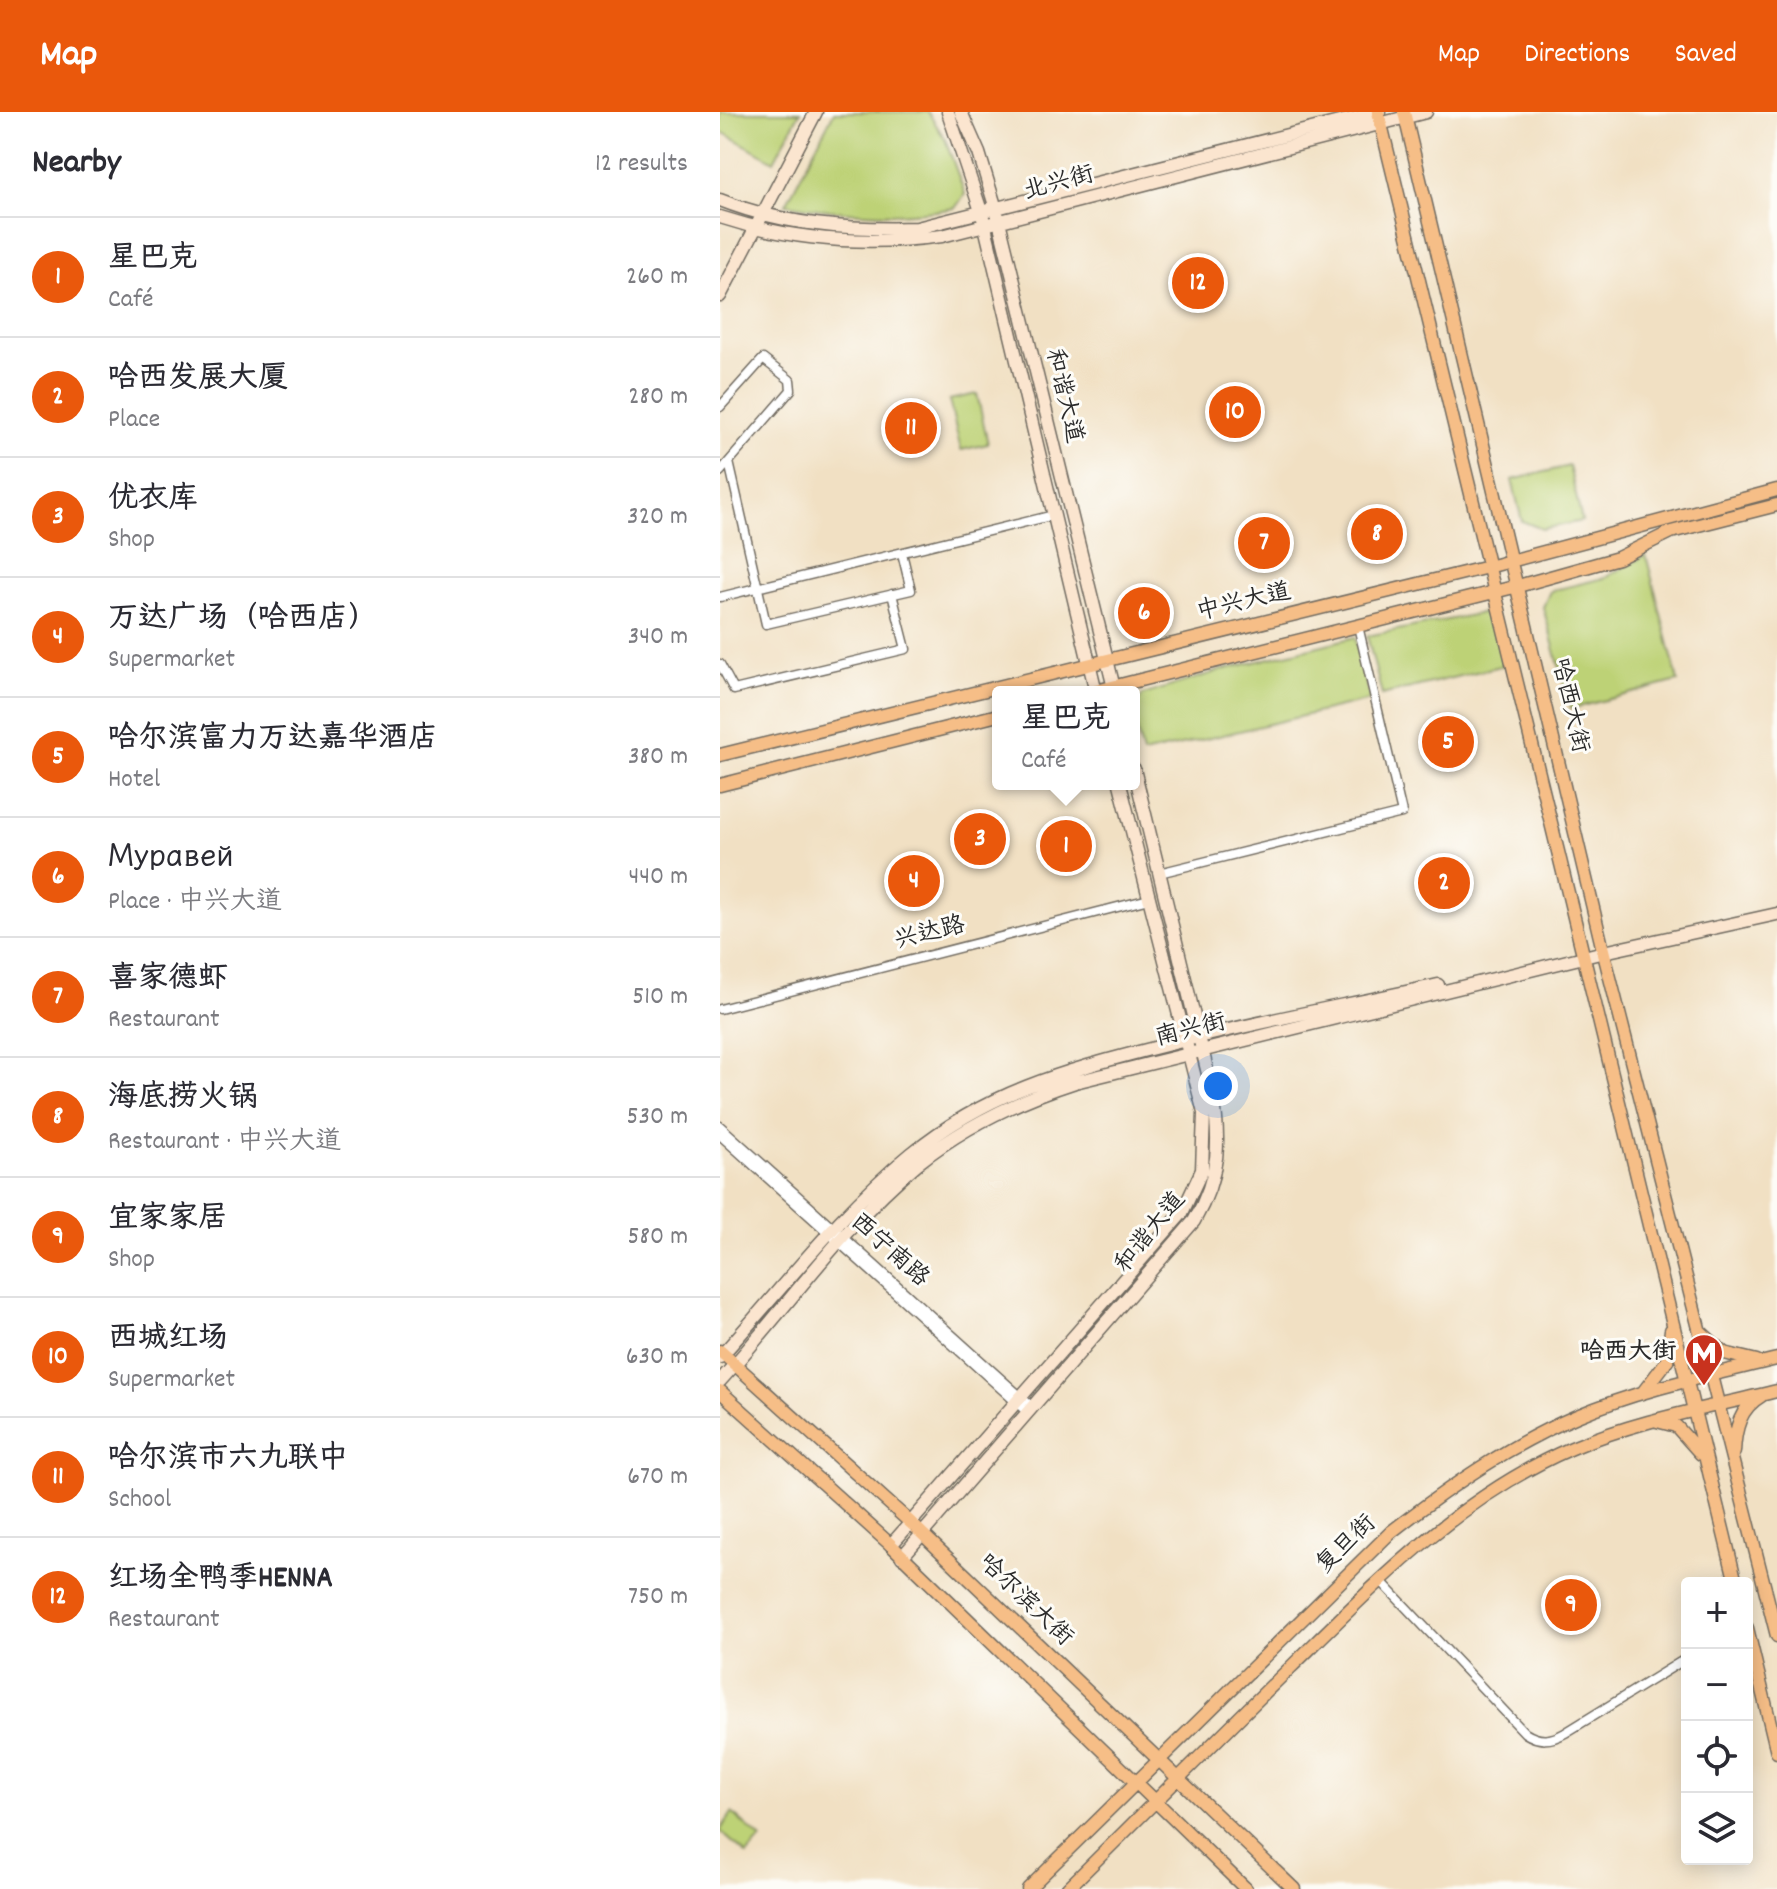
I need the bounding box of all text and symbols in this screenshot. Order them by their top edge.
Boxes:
text: Map [40,29,98,84]
text: Map [1438,36,1480,76]
text: Directions [1524,36,1630,76]
text: Saved [1674,36,1737,76]
text: Nearby [32,140,121,189]
text: 12 results [595,146,688,183]
street label: 北兴街 [1020,158,1098,210]
text: 星巴克 [108,239,198,282]
pin: 12 [1172,253,1224,313]
text: 1 [55,259,61,296]
text: 260 m [626,259,688,296]
text: Café [108,282,153,319]
street label: 和谐大道 [1036,345,1090,447]
text: 哈西发展大厦 [108,359,288,402]
text: 2 [52,379,64,416]
text: 280 m [628,379,688,416]
pin: 10 [1209,382,1261,442]
pin: 11 [885,398,937,458]
text: Place [108,402,160,439]
text: 优衣库 [108,479,198,522]
text: 3 [52,499,64,536]
text: 320 m [627,499,688,536]
pin: 8 [1351,504,1403,564]
pin: 7 [1238,513,1290,573]
text: Shop [108,522,155,559]
street label: 中兴大道 [1193,576,1295,630]
pin: 6 [1118,583,1170,643]
text: 万达广场（哈西店） [108,599,378,642]
text: 4 [53,619,63,656]
text: 340 m [628,619,688,656]
text: Supermarket [108,642,235,679]
street label: 哈西大街 [1542,655,1596,757]
popup [992,686,1140,790]
text: 星巴克 [1021,700,1111,743]
pin: 5 [1422,712,1474,772]
text: 哈尔滨富力万达嘉华酒店 [108,719,438,762]
text: 5 [52,739,64,776]
text: 380 m [628,739,688,776]
text: Café [1021,743,1066,780]
text: Hotel [108,762,160,799]
pin: 3 [954,809,1006,869]
pin: 1 [1040,816,1092,876]
text: Муравей [108,838,234,881]
pin: 4 [888,851,940,911]
pin: 2 [1418,853,1470,913]
text: 6 [52,859,64,896]
text: 440 m [628,859,688,896]
text: Place · 中兴大道 [108,884,282,921]
street label: 兴达路 [891,909,969,959]
text: 喜家德虾 [108,959,228,1002]
text: 7 [53,979,63,1016]
text: 510 m [632,979,688,1016]
text: Restaurant [108,1002,220,1039]
street label: 南兴街 [1152,1006,1230,1056]
your location [1198,1066,1238,1106]
text: 海底捞火锅 [108,1078,258,1121]
text: 8 [53,1099,63,1136]
text: 530 m [626,1099,688,1136]
text: Restaurant · 中兴大道 [108,1124,341,1161]
street label: 和谐大道 [1108,1185,1194,1281]
text: 宜家家居 [108,1199,228,1242]
street label: 西宁南路 [842,1206,936,1296]
text: 9 [52,1219,64,1256]
text: 580 m [628,1219,688,1256]
text: Shop [108,1242,155,1279]
text: 西城红场 [108,1319,228,1362]
metro station icon: 哈西大街 [1683,1332,1725,1387]
place label: 哈西大街 [1580,1336,1676,1370]
text: 10 [48,1339,68,1376]
text: 630 m [626,1339,688,1376]
text: Supermarket [108,1362,235,1399]
text: 哈尔滨市六九联中 [108,1439,348,1482]
text: 11 [52,1459,64,1496]
text: 670 m [627,1459,688,1496]
text: School [108,1482,171,1519]
street label: 复旦街 [1309,1508,1385,1582]
street label: 哈尔滨大街 [970,1547,1080,1655]
text: 红场全鸭季HENNA [108,1559,333,1602]
pin: 9 [1545,1575,1597,1635]
map controls [1681,1577,1753,1865]
button: + [1681,1577,1753,1649]
text: 12 [49,1579,67,1616]
text: 750 m [628,1579,688,1616]
text: Restaurant [108,1602,220,1639]
button: − [1681,1649,1753,1721]
button: locate [1681,1721,1753,1793]
button: layers [1681,1793,1753,1865]

